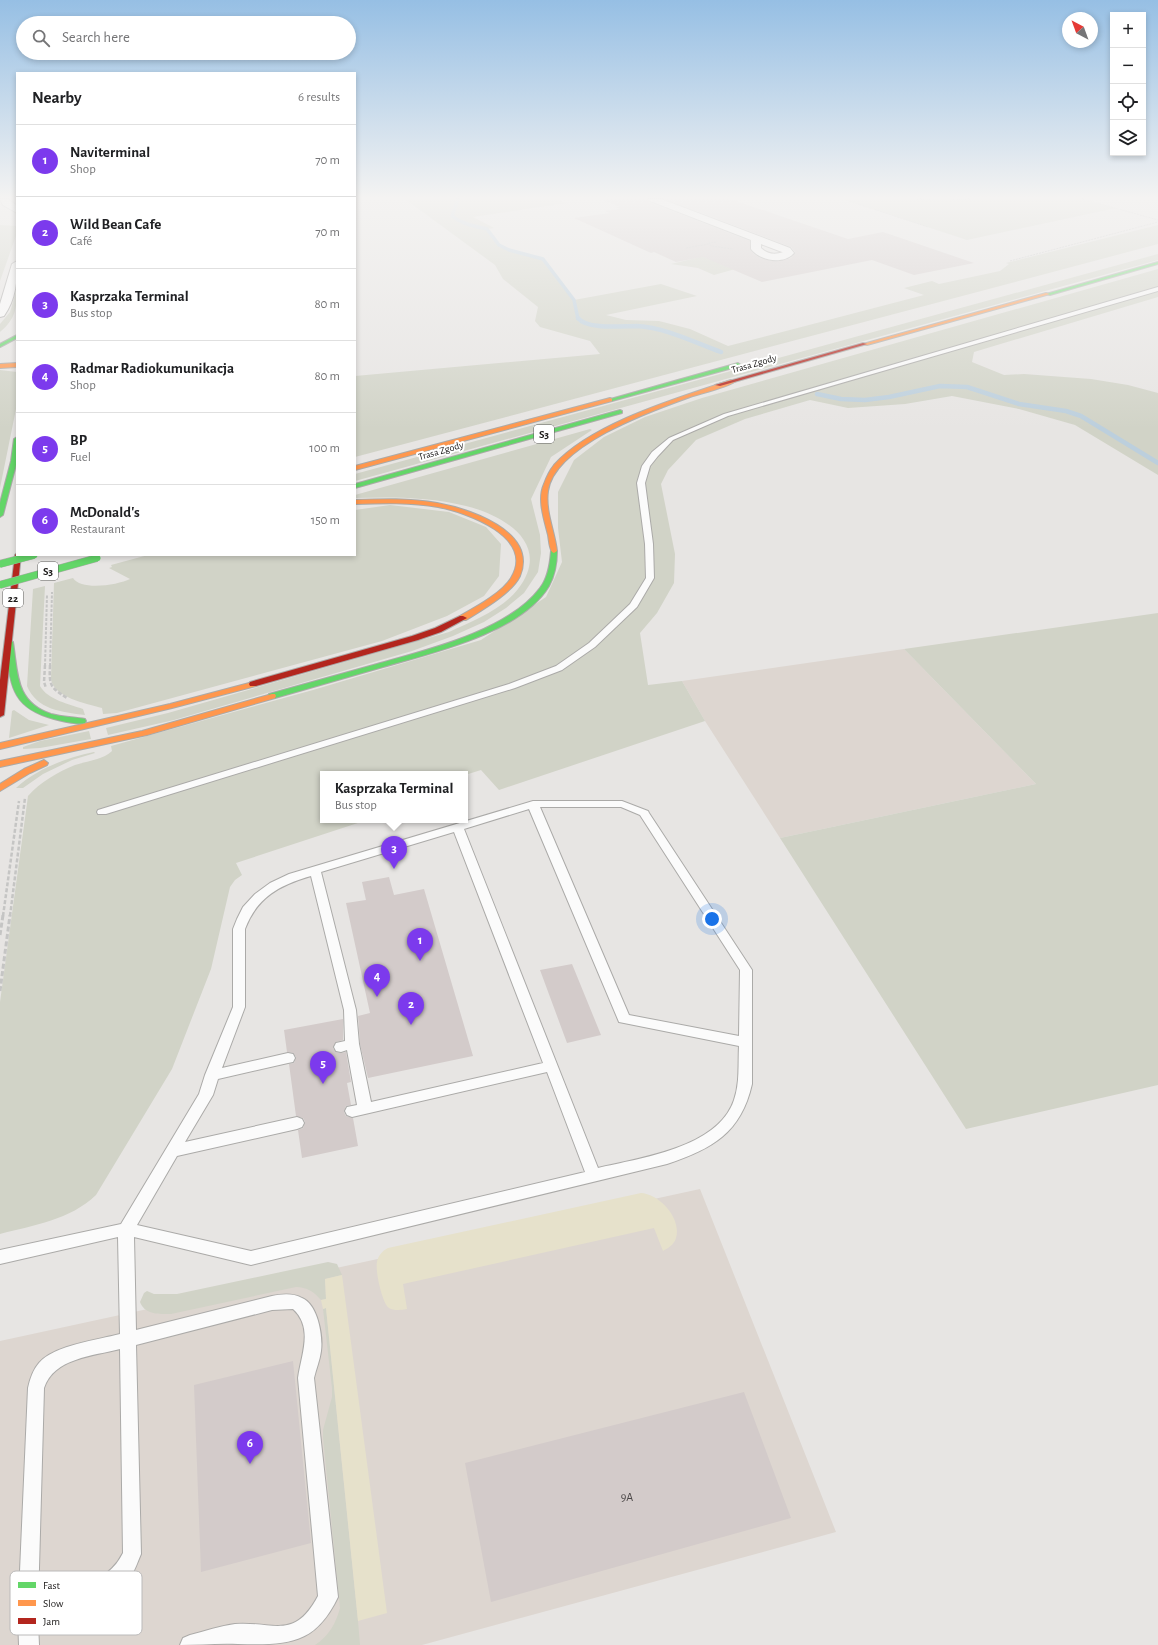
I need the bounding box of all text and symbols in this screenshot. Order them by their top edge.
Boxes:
north arrow [1062,12,1098,48]
map controls [1110,12,1146,156]
button: + [1110,12,1146,48]
search box [16,16,356,60]
icon: search [30,27,52,49]
text: Search here [62,30,130,45]
button: − [1110,48,1146,84]
button: locate [1110,84,1146,120]
text: Nearby [32,89,82,106]
text: 6 results [298,91,340,104]
button: layers [1110,120,1146,156]
text: Naviterminal [70,145,150,160]
text: 1 [43,154,47,167]
text: 70 m [315,154,340,167]
text: Shop [70,163,96,176]
text: Wild Bean Cafe [70,217,161,232]
text: 2 [42,226,48,239]
text: 70 m [315,226,340,239]
text: Café [70,235,92,248]
text: Kasprzaka Terminal [70,289,189,304]
text: 3 [42,298,48,311]
text: 80 m [314,298,340,311]
text: Bus stop [70,307,112,320]
street label: Trasa Zgody [730,353,778,375]
text: Radmar Radiokumunikacja [70,361,234,376]
text: 4 [42,370,48,383]
text: 80 m [314,370,340,383]
text: Shop [70,379,96,392]
road number: S3 [534,425,554,443]
text: BP [70,433,87,448]
street label: Trasa Zgody [417,440,465,462]
text: 5 [42,442,48,455]
text: 100 m [309,442,340,455]
text: Fuel [70,451,91,464]
text: McDonald's [70,505,140,520]
text: 6 [42,514,48,527]
text: 150 m [311,514,340,527]
text: Restaurant [70,523,125,536]
road number: S3 [38,562,58,580]
road number: 22 [3,589,23,607]
popup [320,771,468,823]
text: Kasprzaka Terminal [335,781,453,796]
text: Bus stop [335,799,377,812]
pin: 3 [381,836,407,869]
your location [702,909,722,929]
pin: 1 [407,928,433,961]
pin: 4 [364,964,390,997]
pin: 2 [398,992,424,1025]
pin: 5 [310,1051,336,1084]
pin: 6 [237,1431,263,1464]
house number: 9A [621,1491,633,1503]
legend [10,1571,142,1635]
text: Fast [43,1580,61,1591]
text: Slow [43,1598,64,1609]
text: Jam [43,1616,60,1627]

